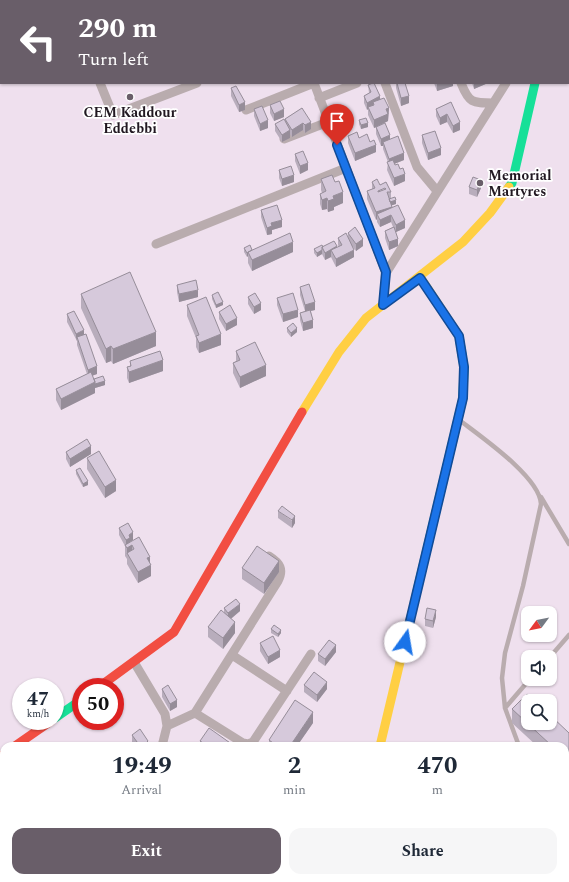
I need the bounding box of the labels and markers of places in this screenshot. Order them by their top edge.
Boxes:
marker: CEM Kaddour Eddebbi [125,92,135,102]
place label: CEM Kaddour Eddebbi [84,102,177,139]
pin [320,104,354,145]
place label: Memorial Martyres [488,165,552,202]
marker: Memorial Martyres [475,178,485,188]

